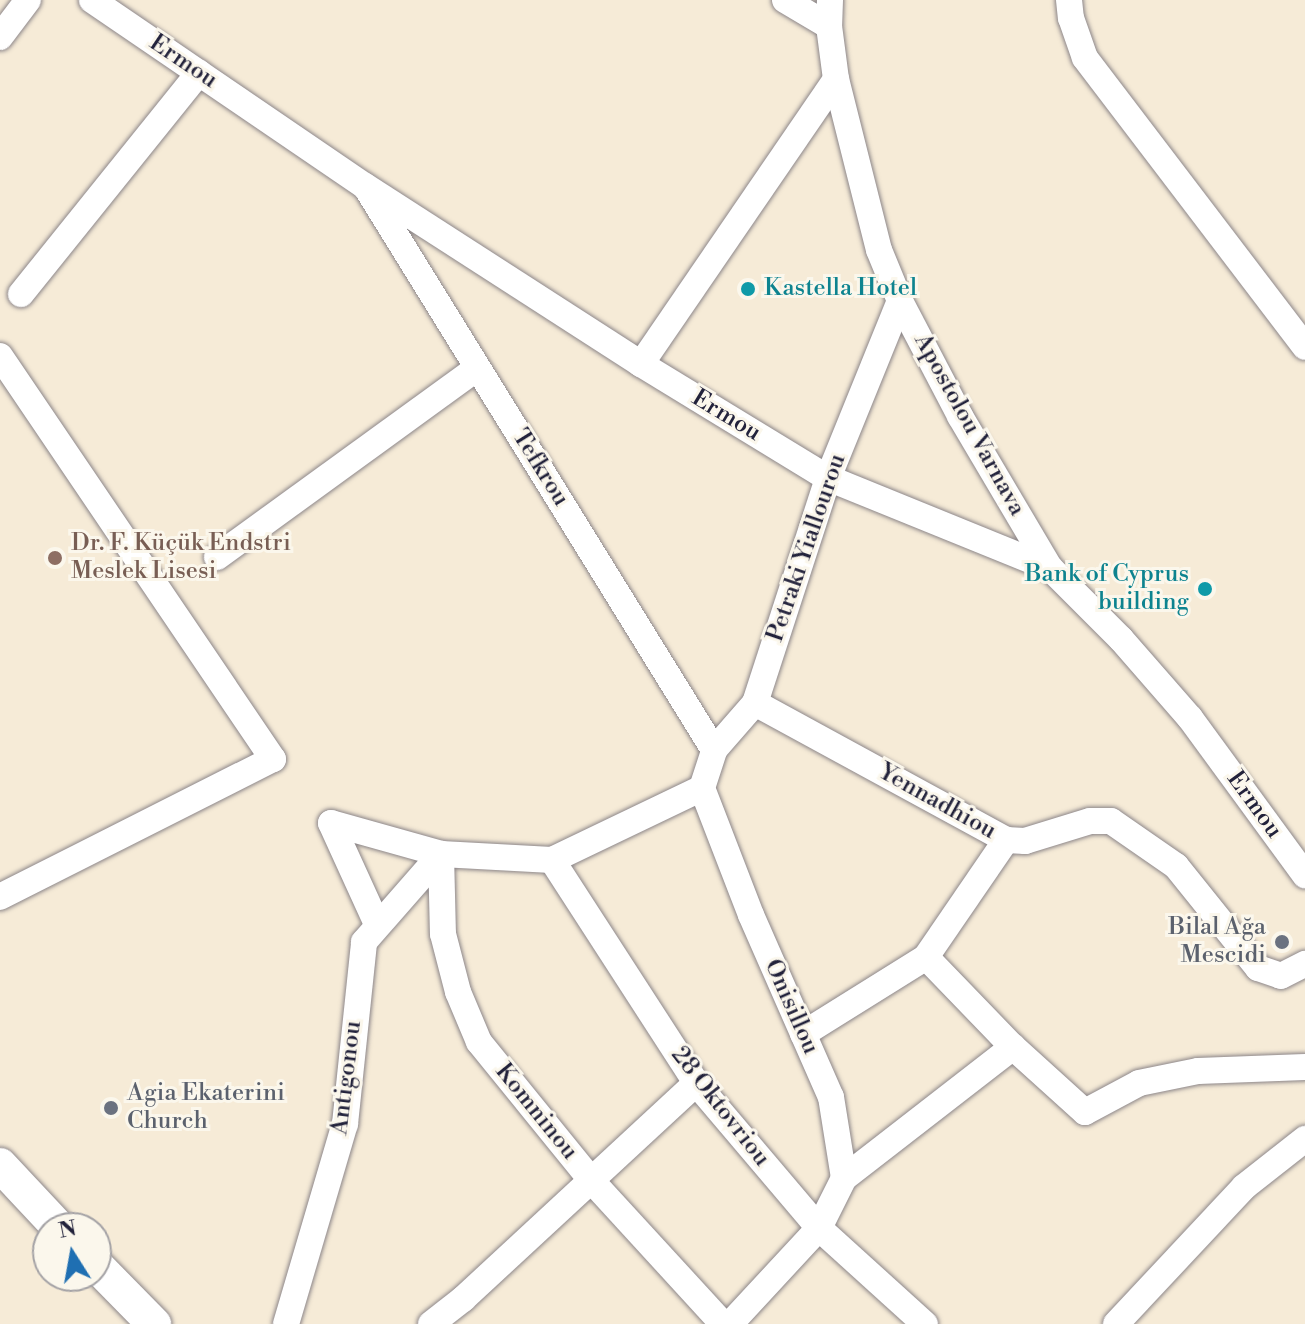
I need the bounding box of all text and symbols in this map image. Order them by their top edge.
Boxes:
street label: Ermou [144,29,222,95]
place label: Kastella Hotel [764,275,917,303]
marker: Kastella Hotel [739,280,757,298]
street label: Apostolou Varnava [907,329,1031,521]
street label: Ermou [686,384,766,448]
street label: Tefkrou [505,424,575,512]
street label: Petraki Yiallourou [761,450,853,646]
place label: Dr. F. Küçük Endstri Meslek Lisesi [71,530,291,586]
marker: Dr. F. Küçük Endstri Meslek Lisesi [46,549,64,567]
place label: Bank of Cyprus building [1025,561,1189,617]
marker: Bank of Cyprus building [1196,580,1214,598]
street label: Yennadhiou [873,758,1001,846]
street label: Ermou [1220,766,1288,844]
place label: Bilal Ağa Mescidi [1168,914,1266,970]
marker: Bilal Ağa Mescidi [1273,933,1291,951]
street label: Onisillou [757,955,825,1059]
street label: Antigonou [326,1019,368,1137]
street label: 28 Oktovriou [664,1042,776,1172]
street label: Komninou [488,1058,584,1166]
place label: Agia Ekaterini Church [127,1080,285,1136]
marker: Agia Ekaterini Church [102,1099,120,1117]
north arrow [32,1212,112,1292]
text: N [57,1215,79,1245]

